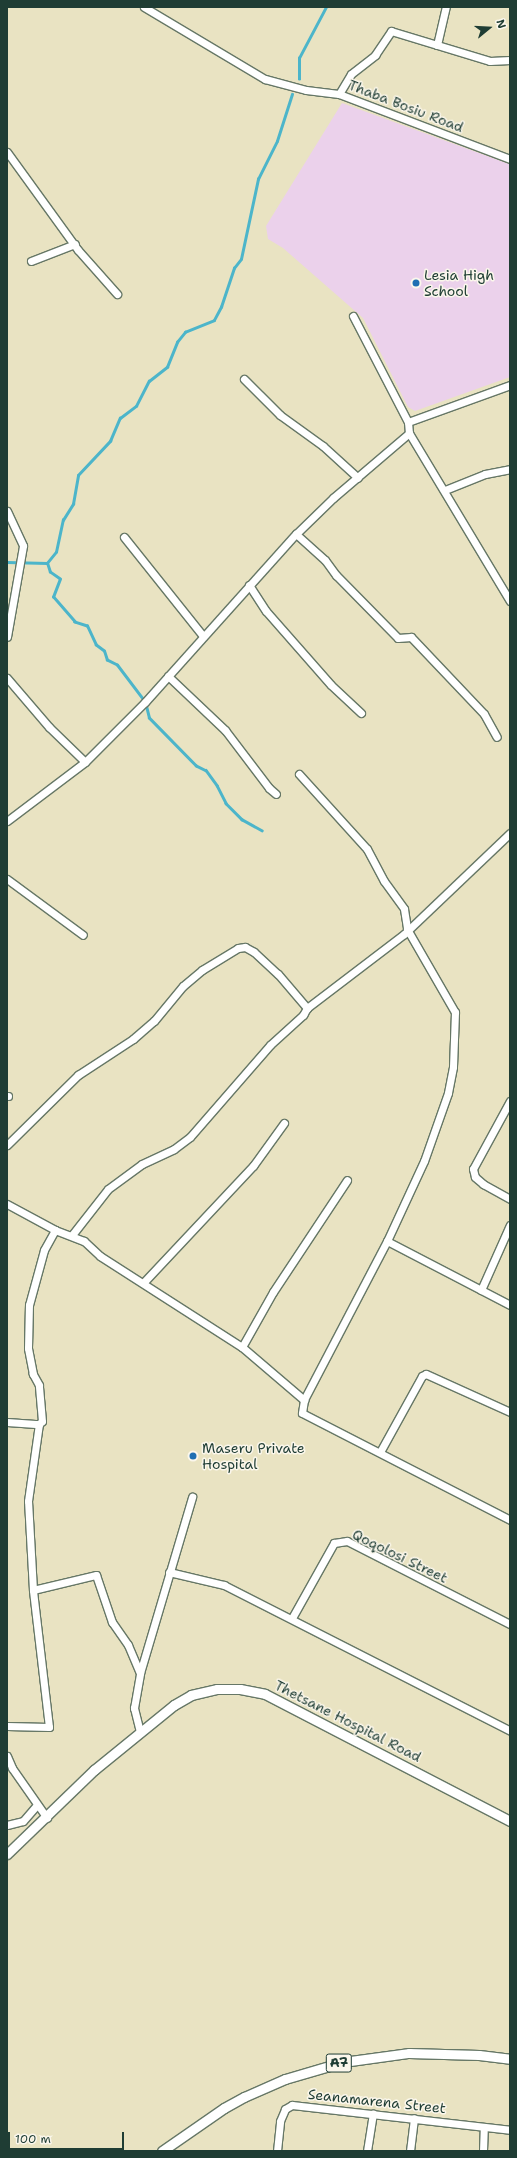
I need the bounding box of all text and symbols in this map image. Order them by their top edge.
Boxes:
north arrow [469,8,509,48]
text: N [492,18,509,31]
street label: Thaba Bosiu Road [346,76,466,136]
place label: Lesia High School [424,267,494,300]
marker: Lesia High School [411,278,421,288]
place label: Maseru Private Hospital [202,1440,305,1472]
marker: Maseru Private Hospital [187,1450,199,1462]
street label: Qoqolosi Street [350,1526,450,1586]
street label: Thetsane Hospital Road [272,1677,424,1765]
road number: A7 [325,2052,353,2074]
street label: Seanamarena Street [307,2085,447,2117]
scale bar [10,2124,126,2150]
text: 100 m [15,2131,51,2147]

